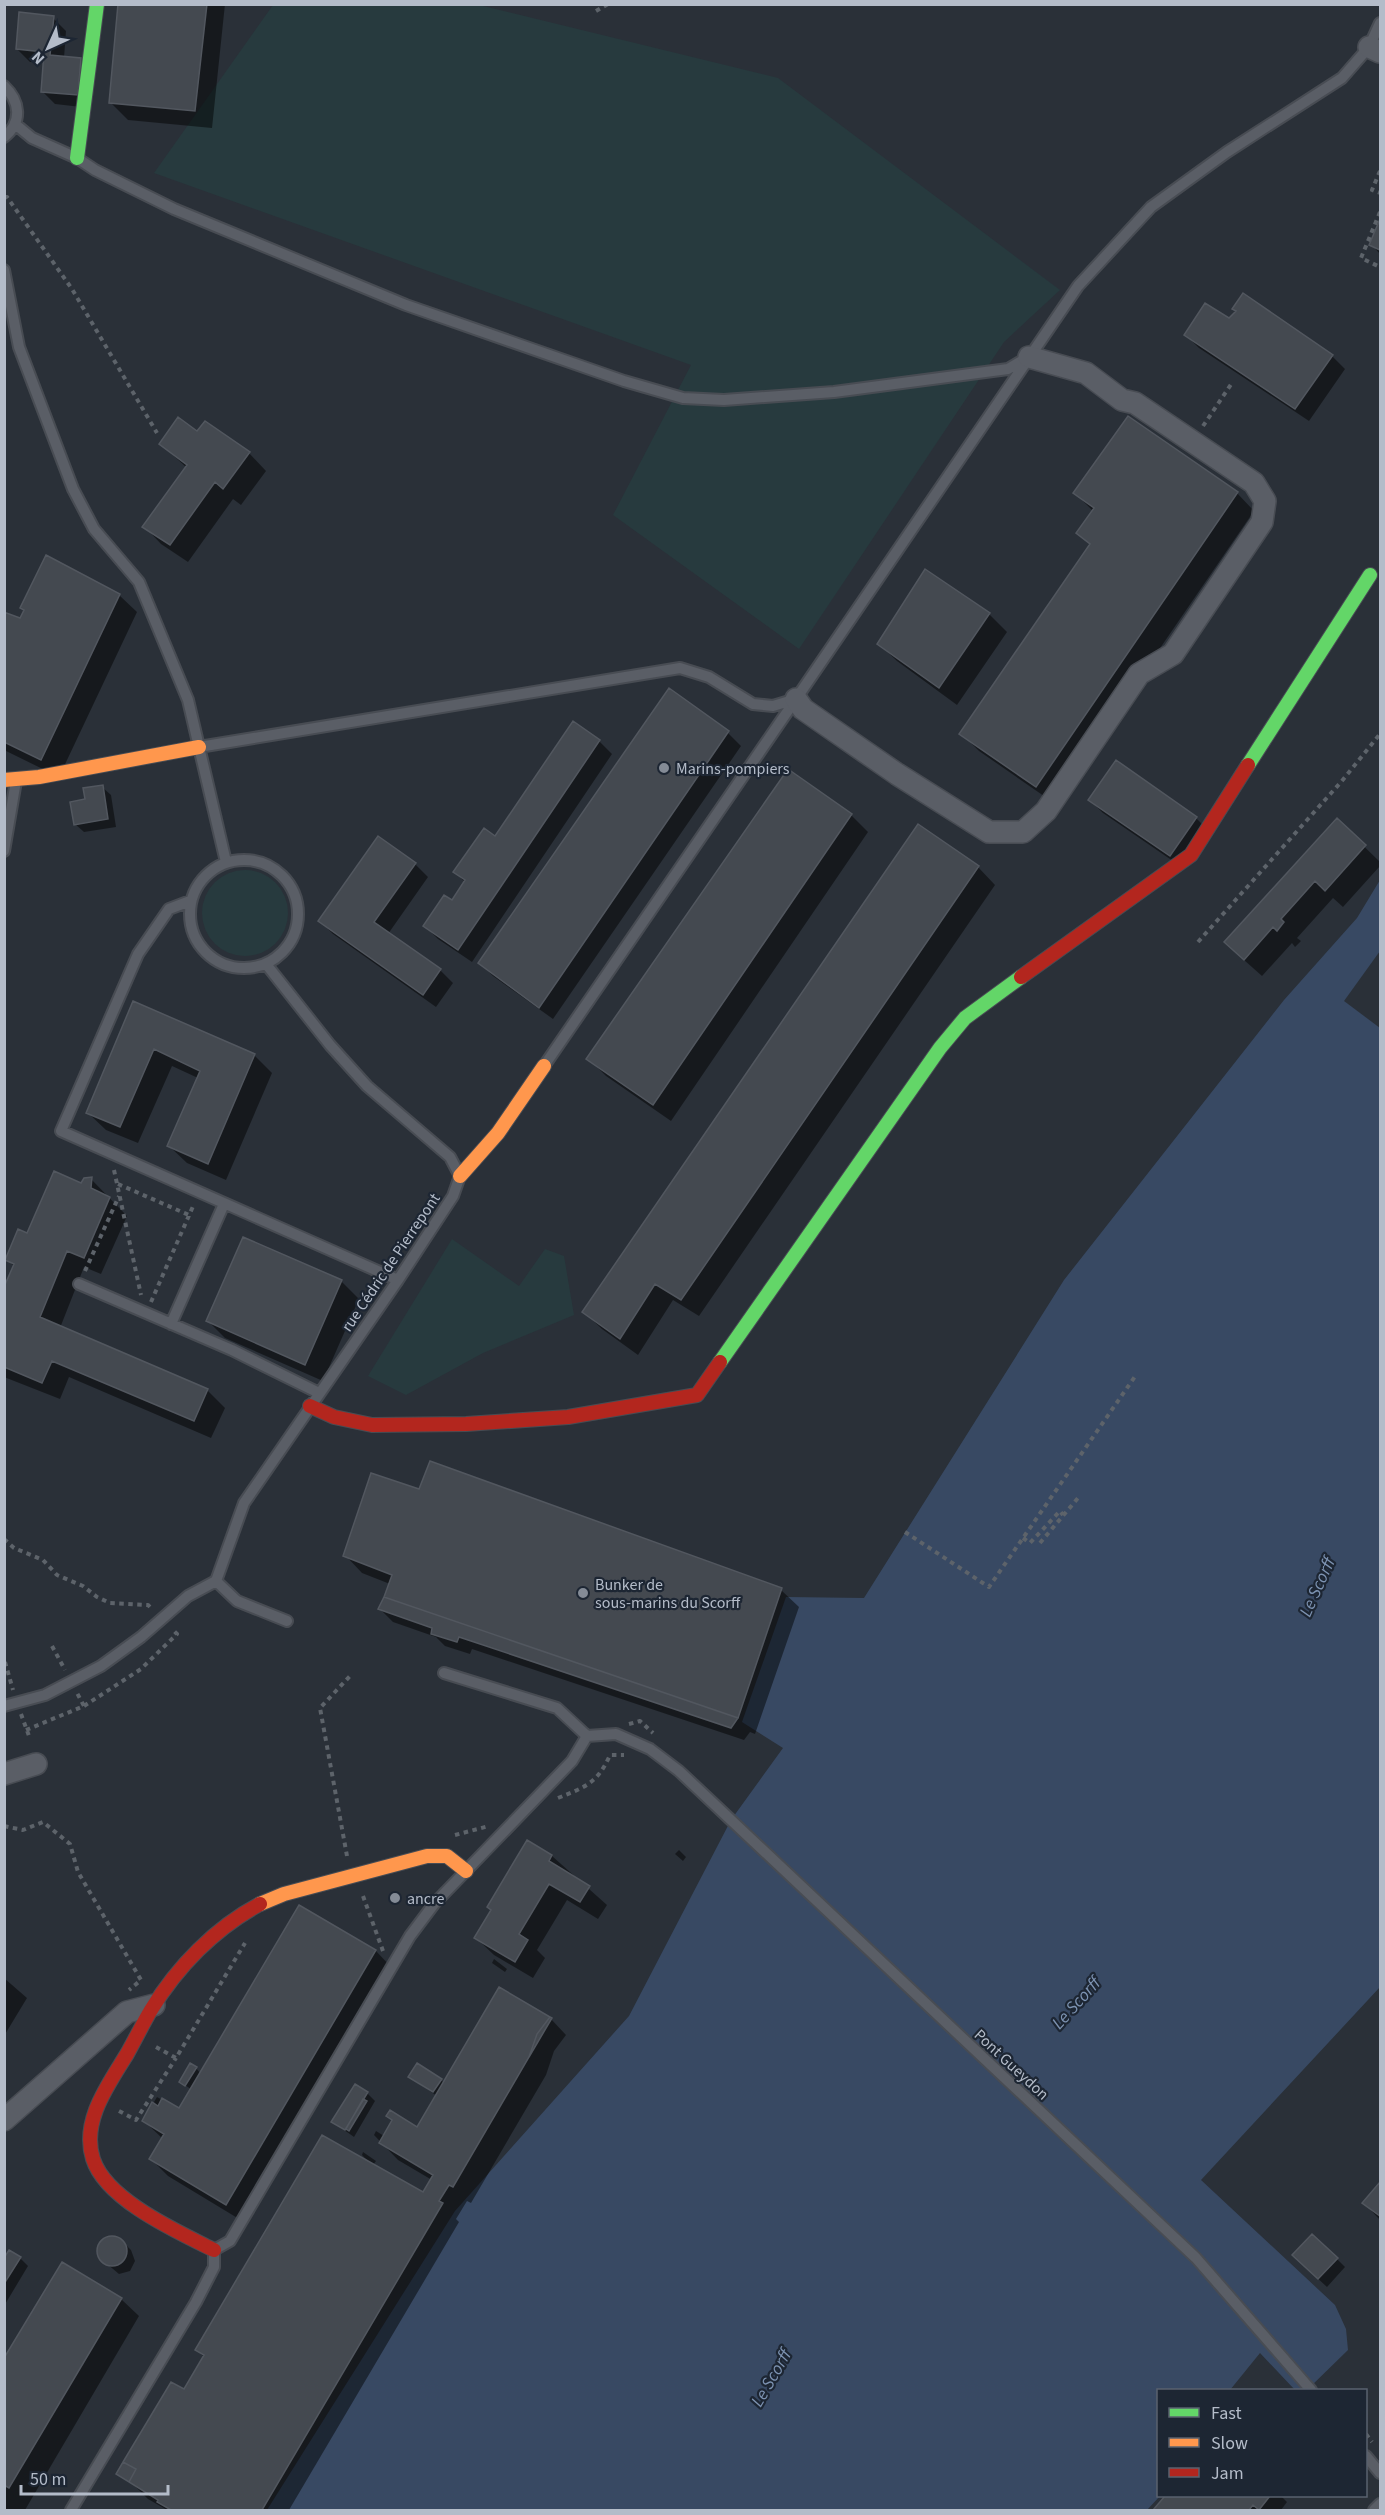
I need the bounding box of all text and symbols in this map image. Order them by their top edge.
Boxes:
north arrow [18,18,78,78]
text: N [27,46,50,69]
place label: Marins-pompiers [676,758,790,780]
marker: Marins-pompiers [657,761,671,775]
street label: rue Cédric de Pierrepont [336,1188,446,1336]
water label: Le Scorff [1293,1552,1342,1621]
place label: Bunker de sous-marins du Scorff [595,1574,741,1614]
marker: Bunker de sous-marins du Scorff [576,1586,590,1600]
place label: ancre [407,1888,445,1910]
marker: ancre [388,1891,402,1905]
water label: Le Scorff [1046,1970,1108,2035]
street label: Pont Gueydon [969,2024,1054,2105]
water label: Le Scorff [745,2343,799,2411]
legend [1157,2389,1367,2497]
text: Fast [1211,2401,1242,2426]
text: Slow [1211,2431,1248,2456]
scale bar [21,2458,168,2496]
text: Jam [1211,2461,1244,2486]
text: 50 m [30,2467,66,2492]

